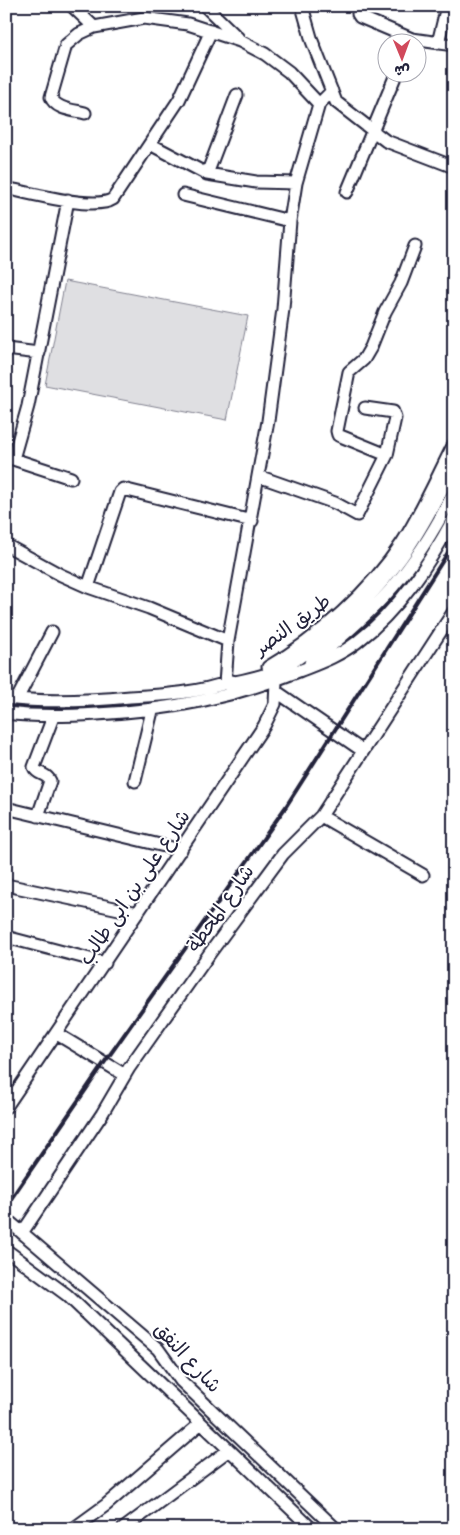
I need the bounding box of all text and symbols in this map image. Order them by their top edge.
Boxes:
north arrow [378,32,428,82]
text: ش [394,61,410,79]
street label: طريق النصر [247,588,337,663]
street label: شارع على بن ابى طالب [73,805,197,971]
street label: شارع المحطة [181,860,261,958]
street label: شارع النفق [147,1317,227,1399]

